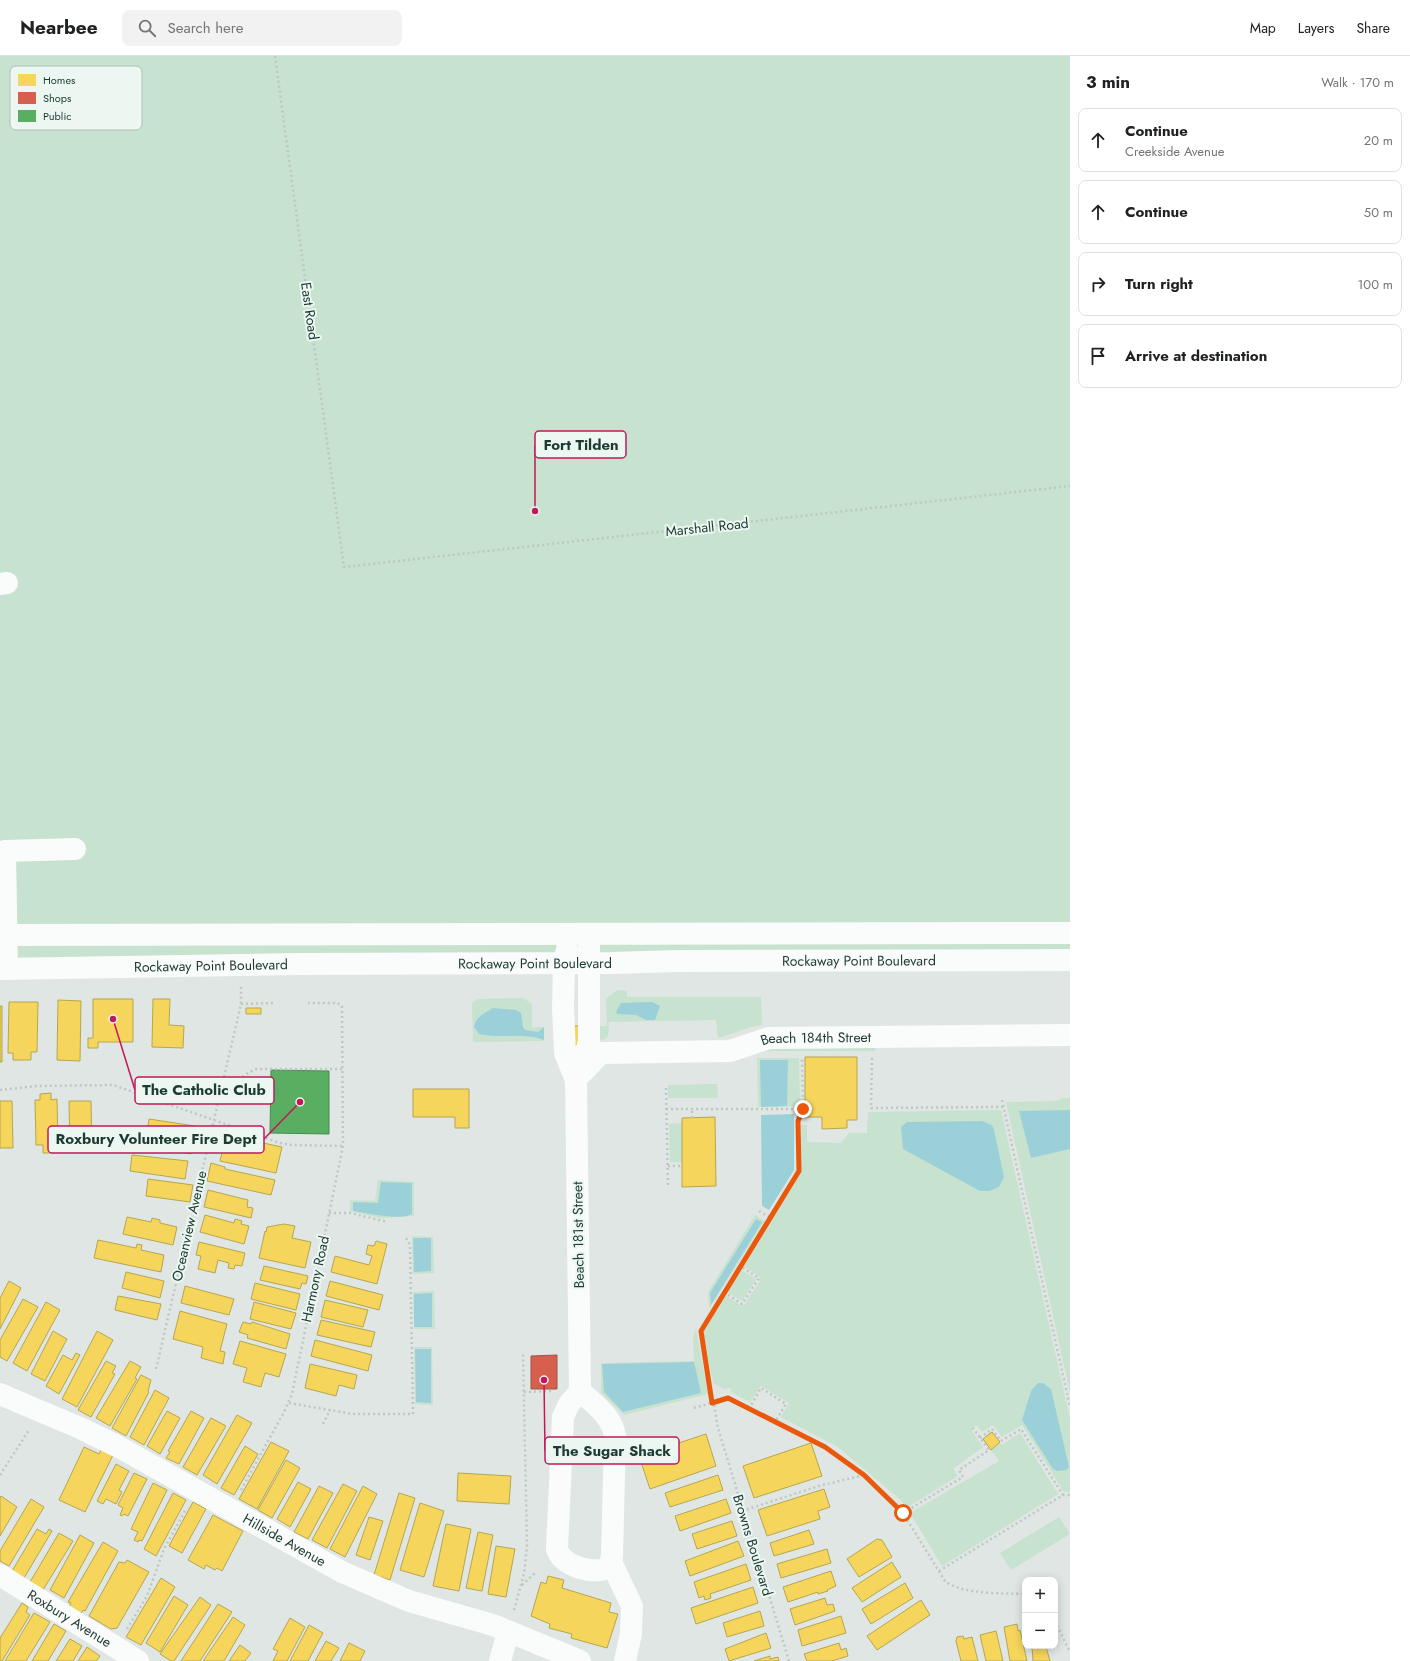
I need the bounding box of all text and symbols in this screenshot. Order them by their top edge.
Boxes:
search box [122,10,402,46]
text: Nearbee [20,14,98,41]
icon: search [136,17,158,39]
text: Search here [168,17,243,39]
text: Map [1250,18,1276,38]
text: Layers [1298,18,1334,38]
text: Share [1356,18,1390,38]
legend [10,66,142,130]
text: 3 min [1086,70,1130,94]
text: Homes [43,72,76,88]
text: Walk · 170 m [1321,73,1394,92]
text: Shops [43,90,72,106]
text: Public [43,108,72,124]
text: Continue [1125,120,1188,142]
icon: ahead [1087,129,1109,151]
text: 20 m [1364,131,1393,150]
text: Creekside Avenue [1125,142,1224,161]
icon: ahead [1087,201,1109,223]
text: Continue [1125,201,1188,223]
text: 50 m [1364,203,1393,222]
icon: right [1087,273,1109,295]
text: Turn right [1125,273,1193,295]
text: 100 m [1358,275,1393,294]
street label: East Road [296,281,324,341]
icon: arrive [1087,345,1109,367]
text: Arrive at destination [1125,345,1267,367]
callout: Fort Tilden [535,431,626,458]
text: Fort Tilden [543,434,619,456]
street label: Marshall Road [664,513,750,541]
street label: Rockaway Point Boulevard [782,950,936,971]
street label: Rockaway Point Boulevard [458,953,612,973]
street label: Rockaway Point Boulevard [134,954,288,977]
street label: Beach 184th Street [758,1027,872,1050]
callout: The Catholic Club [135,1077,274,1104]
text: The Catholic Club [142,1079,266,1101]
route end [794,1100,812,1118]
callout: Roxbury Volunteer Fire Dept [48,1126,264,1153]
text: Roxbury Volunteer Fire Dept [56,1128,257,1150]
street label: Oceanview Avenue [167,1169,211,1283]
street label: Beach 181st Street [567,1181,589,1289]
street label: Harmony Road [296,1234,334,1324]
callout: The Sugar Shack [545,1437,679,1464]
text: The Sugar Shack [553,1440,671,1462]
street label: Browns Boulevard [728,1492,778,1598]
route start [894,1504,912,1522]
street label: Hillside Avenue [239,1508,330,1571]
map controls [1022,1577,1058,1649]
button: + [1022,1577,1058,1613]
street label: Roxbury Avenue [24,1585,116,1652]
button: − [1022,1613,1058,1649]

